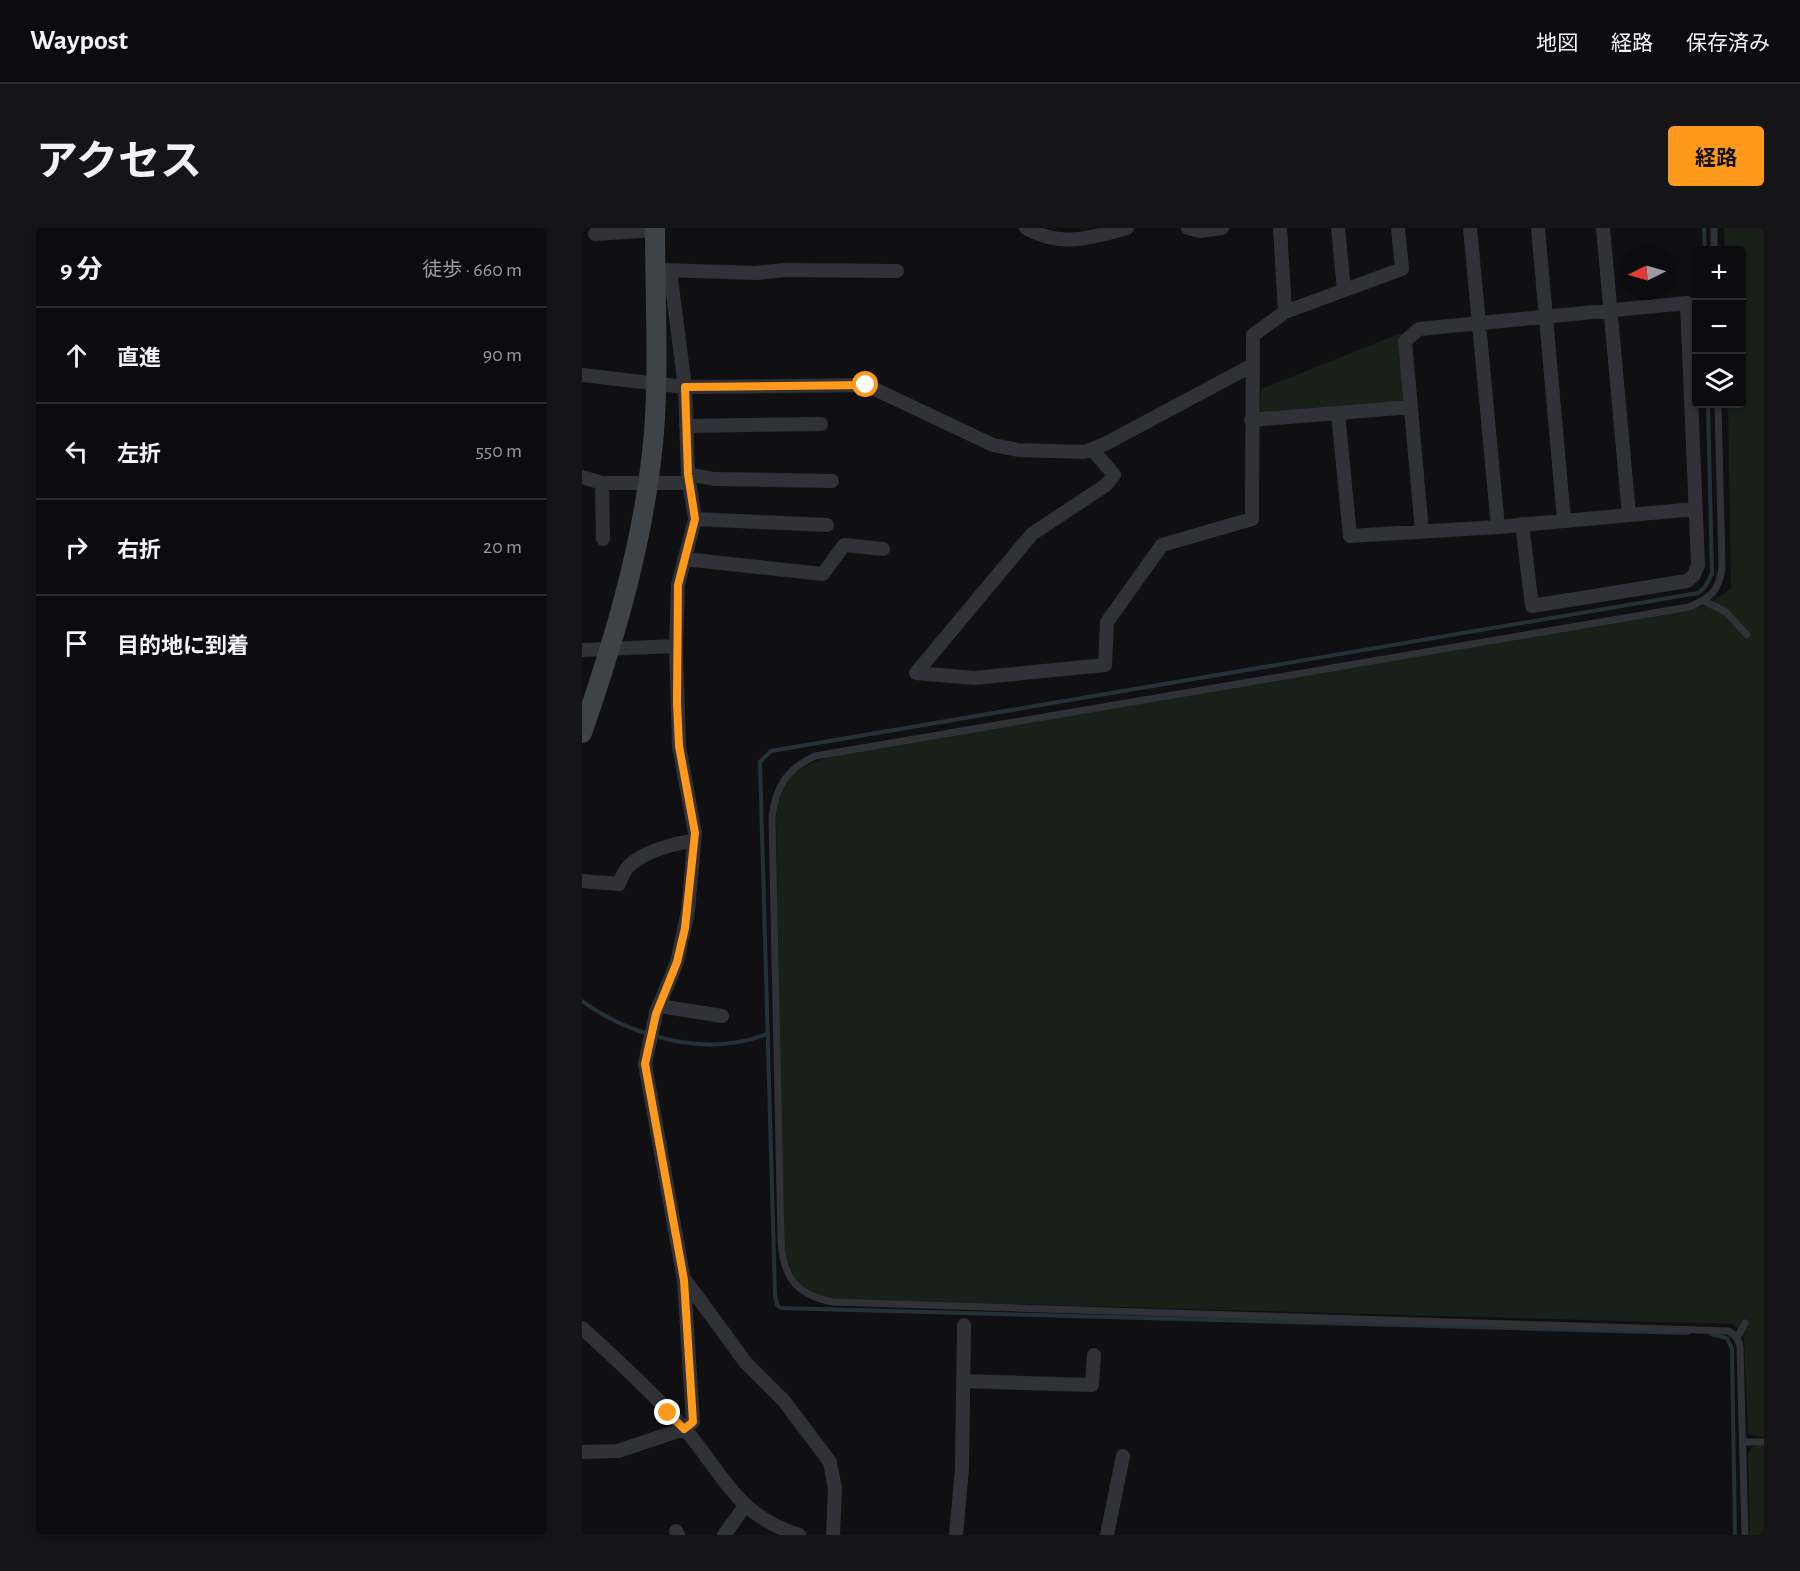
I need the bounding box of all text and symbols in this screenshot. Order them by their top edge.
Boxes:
text: Waypost [30,27,128,55]
text: 地図 [1536,33,1578,54]
text: 経路 [1611,33,1653,54]
text: 保存済み [1686,33,1770,54]
button: 経路 [1668,126,1764,186]
text: アクセス [36,141,202,183]
north arrow [1620,246,1674,300]
map controls [1692,246,1746,408]
button: + [1692,246,1746,300]
text: 9 分 [60,257,102,283]
text: 徒歩 · 660 m [422,260,522,280]
button: − [1692,300,1746,354]
icon: ahead [60,339,93,372]
text: 90 m [483,345,522,365]
text: 直進 [117,347,161,369]
button: layers [1692,354,1746,408]
route start [852,371,878,397]
icon: left [60,435,93,468]
text: 550 m [475,441,522,461]
text: 左折 [117,443,161,465]
icon: right [60,531,93,564]
text: 20 m [483,537,522,557]
text: 右折 [117,539,161,561]
icon: arrive [60,627,93,660]
text: 目的地に到着 [117,635,249,657]
route end [654,1399,680,1425]

